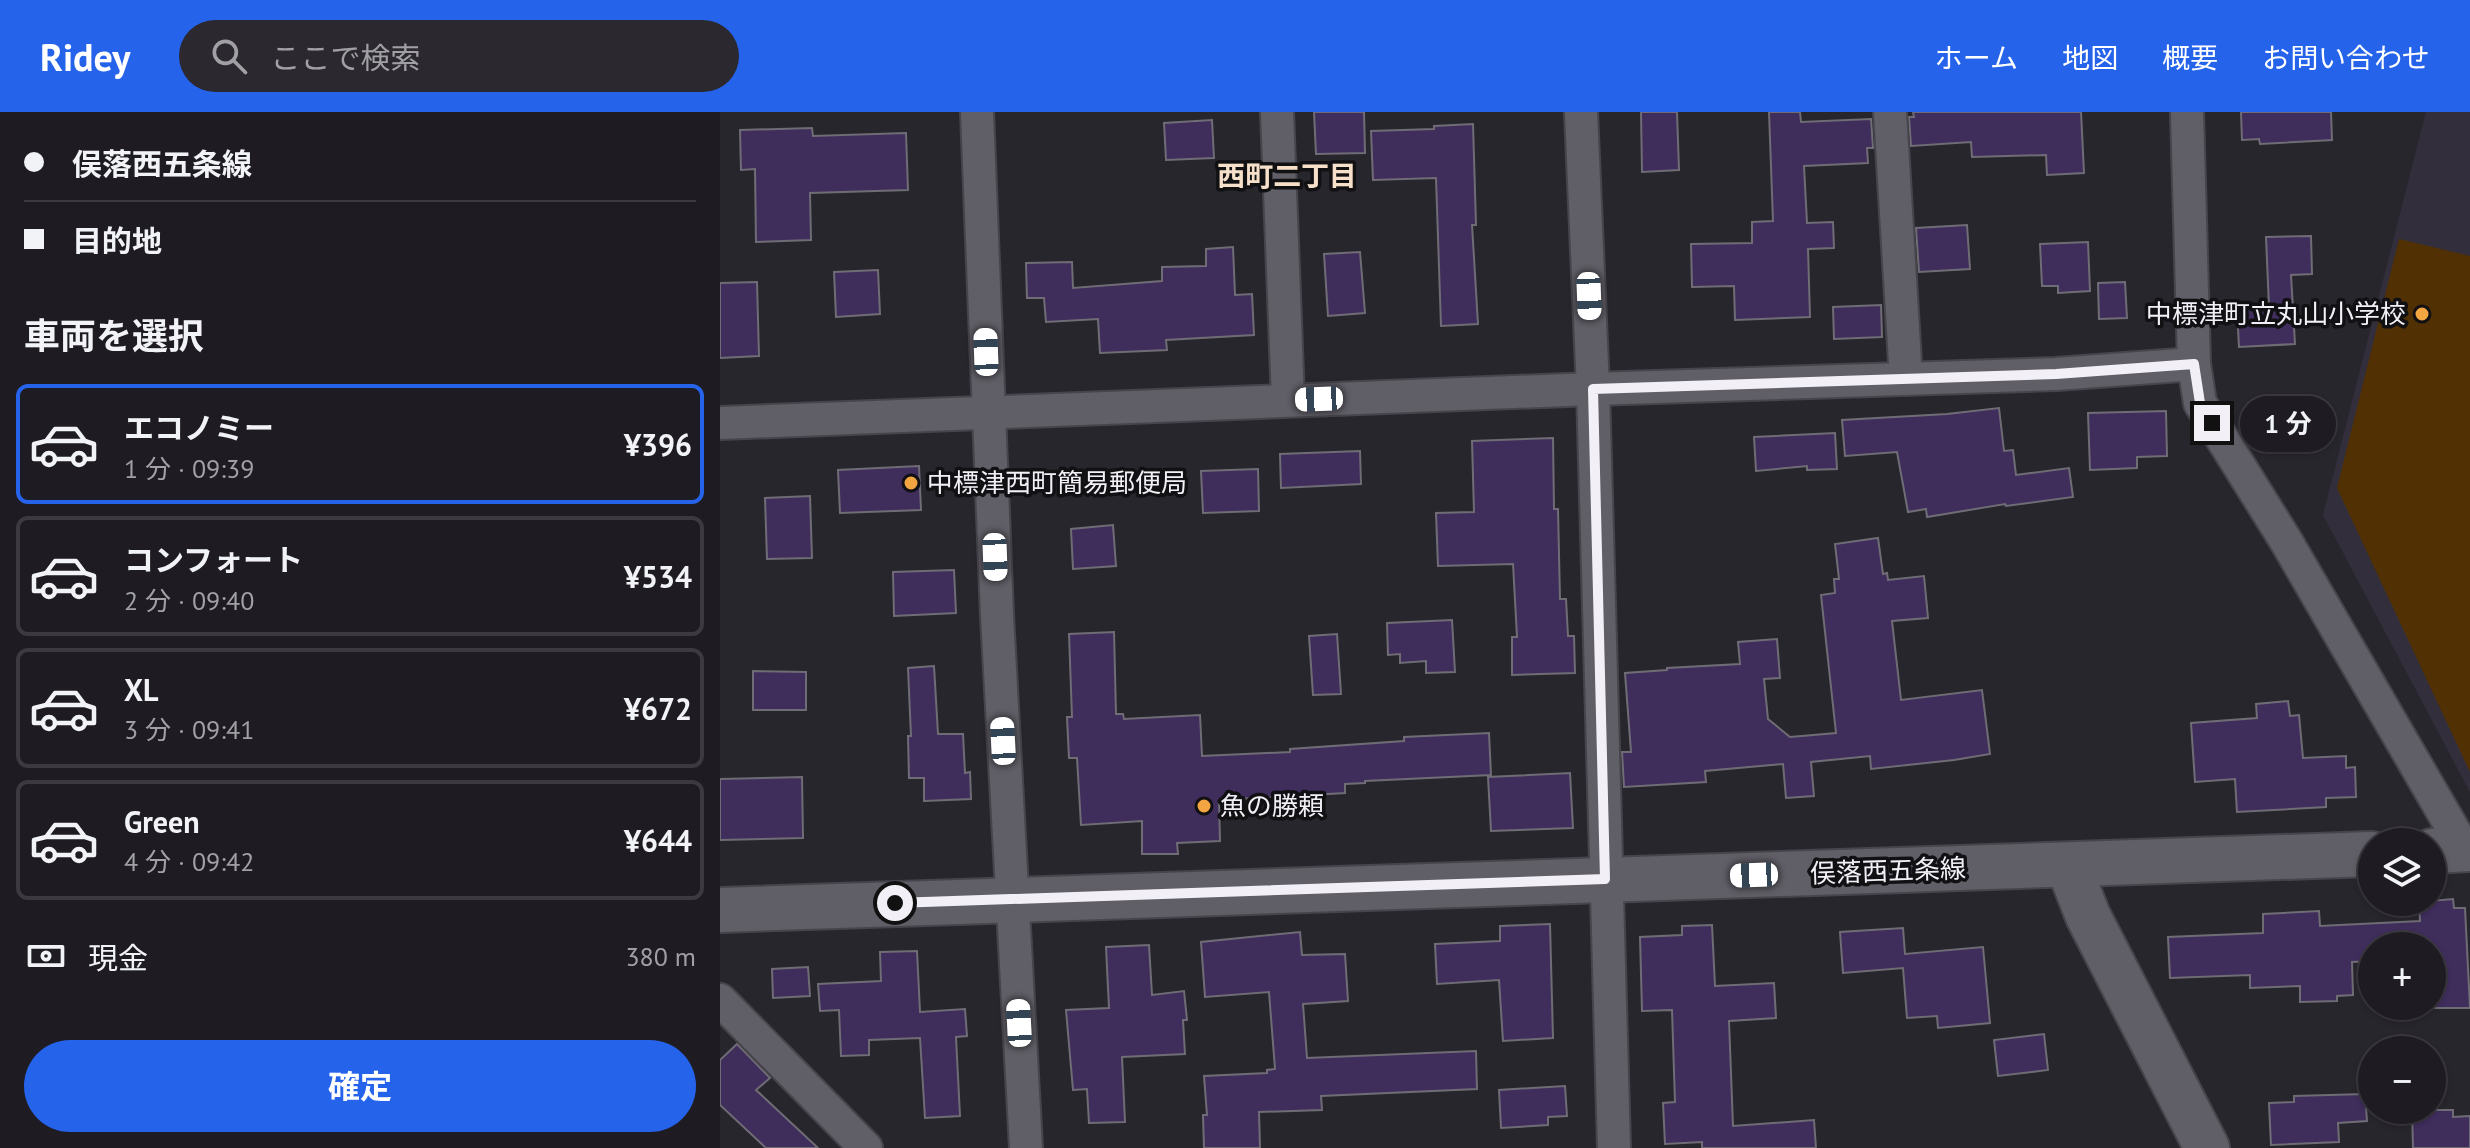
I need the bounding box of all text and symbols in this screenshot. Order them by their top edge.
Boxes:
search box [179,20,739,92]
text: Ridey [40,32,131,81]
icon: search [207,34,251,78]
text: ここで検索 [271,38,421,77]
text: ホーム [1935,39,2018,76]
text: 地図 [2062,39,2118,76]
text: 概要 [2162,39,2218,76]
text: お問い合わせ [2262,39,2430,76]
text: 俣落西五条線 [72,144,252,183]
district label: 西町二丁目 [1217,157,1357,194]
text: 目的地 [72,221,162,260]
car [1576,272,1602,320]
place label: 中標津町立丸山小学校 [2146,297,2406,330]
marker: 中標津町立丸山小学校 [2413,305,2431,323]
text: 車両を選択 [24,312,204,359]
car [973,328,999,376]
car [1295,386,1343,412]
callout: 1 分 [2240,395,2336,451]
route end [2194,405,2230,441]
text: 1 分 [2264,407,2312,440]
icon: car [28,408,100,480]
text: エコノミー [124,408,274,447]
text: ¥396 [624,425,692,464]
text: 1 分 · 09:39 [124,452,254,485]
place label: 中標津西町簡易郵便局 [927,466,1187,499]
marker: 中標津西町簡易郵便局 [902,474,920,492]
car [982,533,1008,581]
icon: car [28,540,100,612]
text: コンフォート [124,540,303,579]
text: ¥534 [624,557,692,596]
text: 2 分 · 09:40 [124,584,254,617]
text: XL [124,670,158,709]
icon: car [28,672,100,744]
text: ¥672 [624,689,692,728]
text: 3 分 · 09:41 [124,713,254,746]
car [990,716,1016,766]
place label: 魚の勝頼 [1220,789,1324,822]
marker: 魚の勝頼 [1195,797,1213,815]
text: Green [124,802,199,841]
icon: car [28,804,100,876]
text: ¥644 [624,821,692,860]
map controls [2358,828,2446,1124]
button: layers [2358,828,2446,916]
text: 4 分 · 09:42 [124,845,254,878]
street label: 俣落西五条線 [1809,851,1967,890]
car [1730,862,1778,888]
route start [877,885,913,921]
button: + [2358,932,2446,1020]
icon: cash [24,934,68,978]
text: 現金 [88,938,148,977]
text: 380 m [625,940,696,973]
car [1006,998,1032,1048]
button: − [2358,1036,2446,1124]
button: 確定 [24,1040,696,1132]

